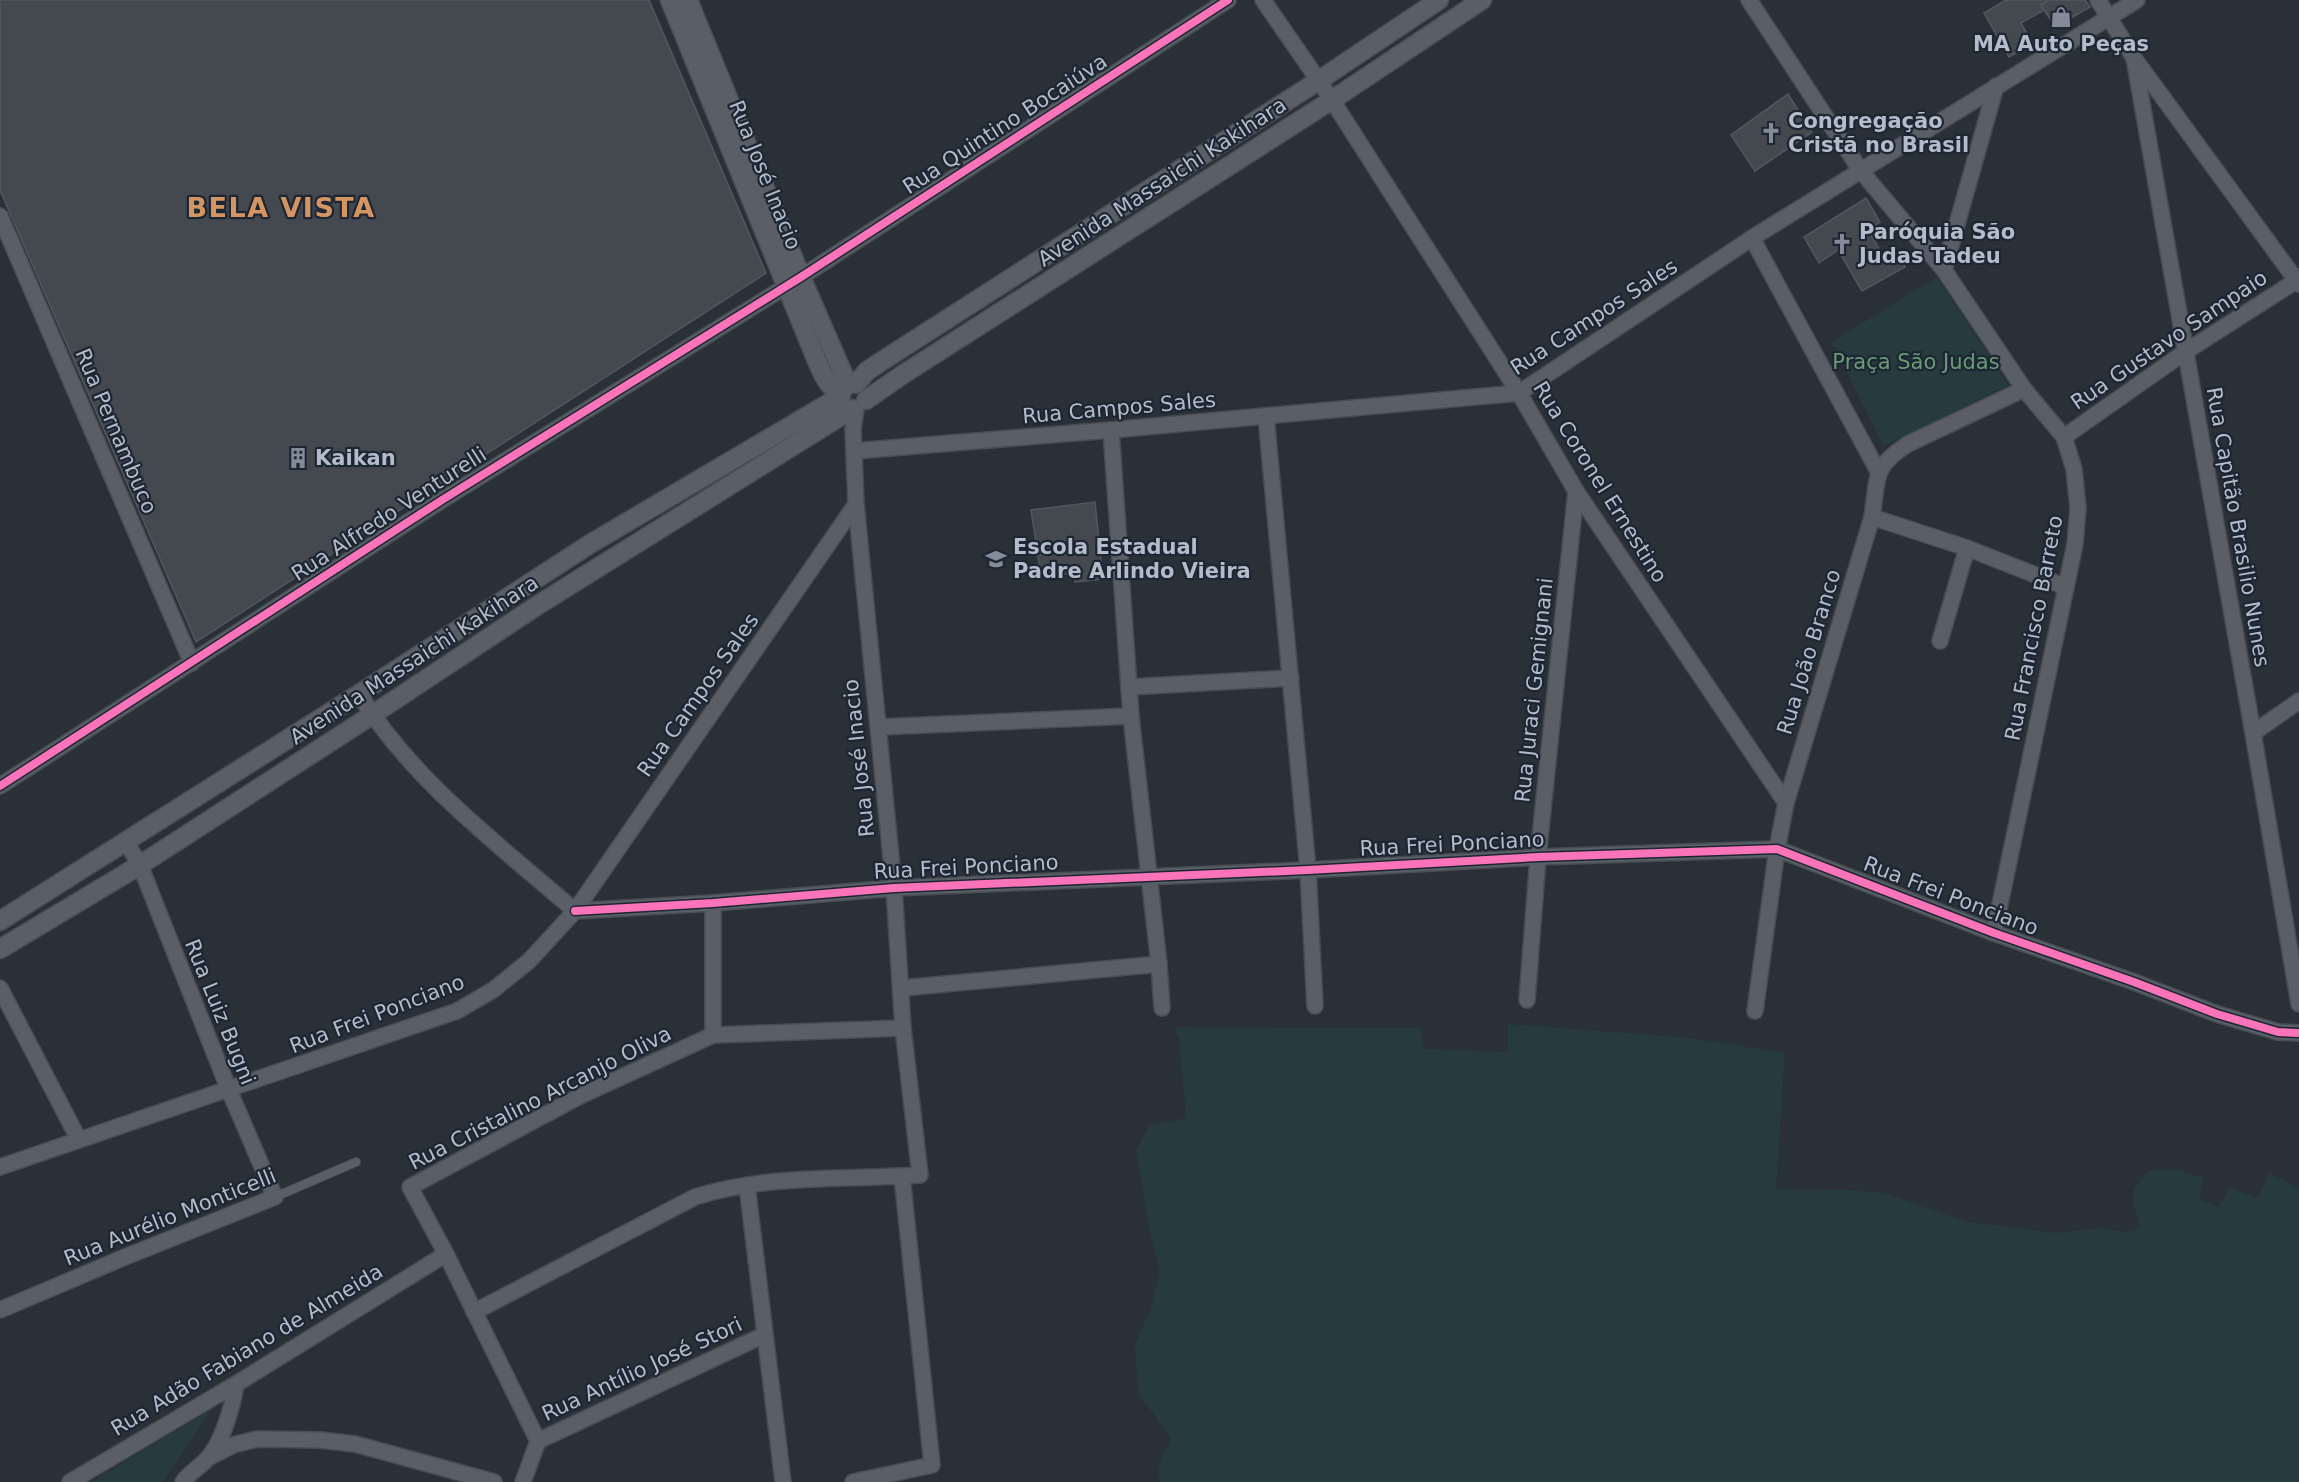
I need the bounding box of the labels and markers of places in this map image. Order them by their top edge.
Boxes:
shop icon: MA Auto Peças [2049,5,2073,29]
place label: MA Auto Peças [1973,32,2149,56]
place label: Congregação Cristã no Brasil [1788,109,1969,157]
church icon: Congregação Cristã no Brasil [1759,121,1783,145]
place label: Paróquia São Judas Tadeu [1857,220,2015,268]
church icon: Paróquia São Judas Tadeu [1830,232,1854,256]
building icon: Kaikan [286,446,310,470]
place label: Kaikan [315,446,396,470]
place label: Escola Estadual Padre Arlindo Vieira [1013,535,1251,583]
school or university icon: Escola Estadual Padre Arlindo Vieira [984,547,1008,571]

